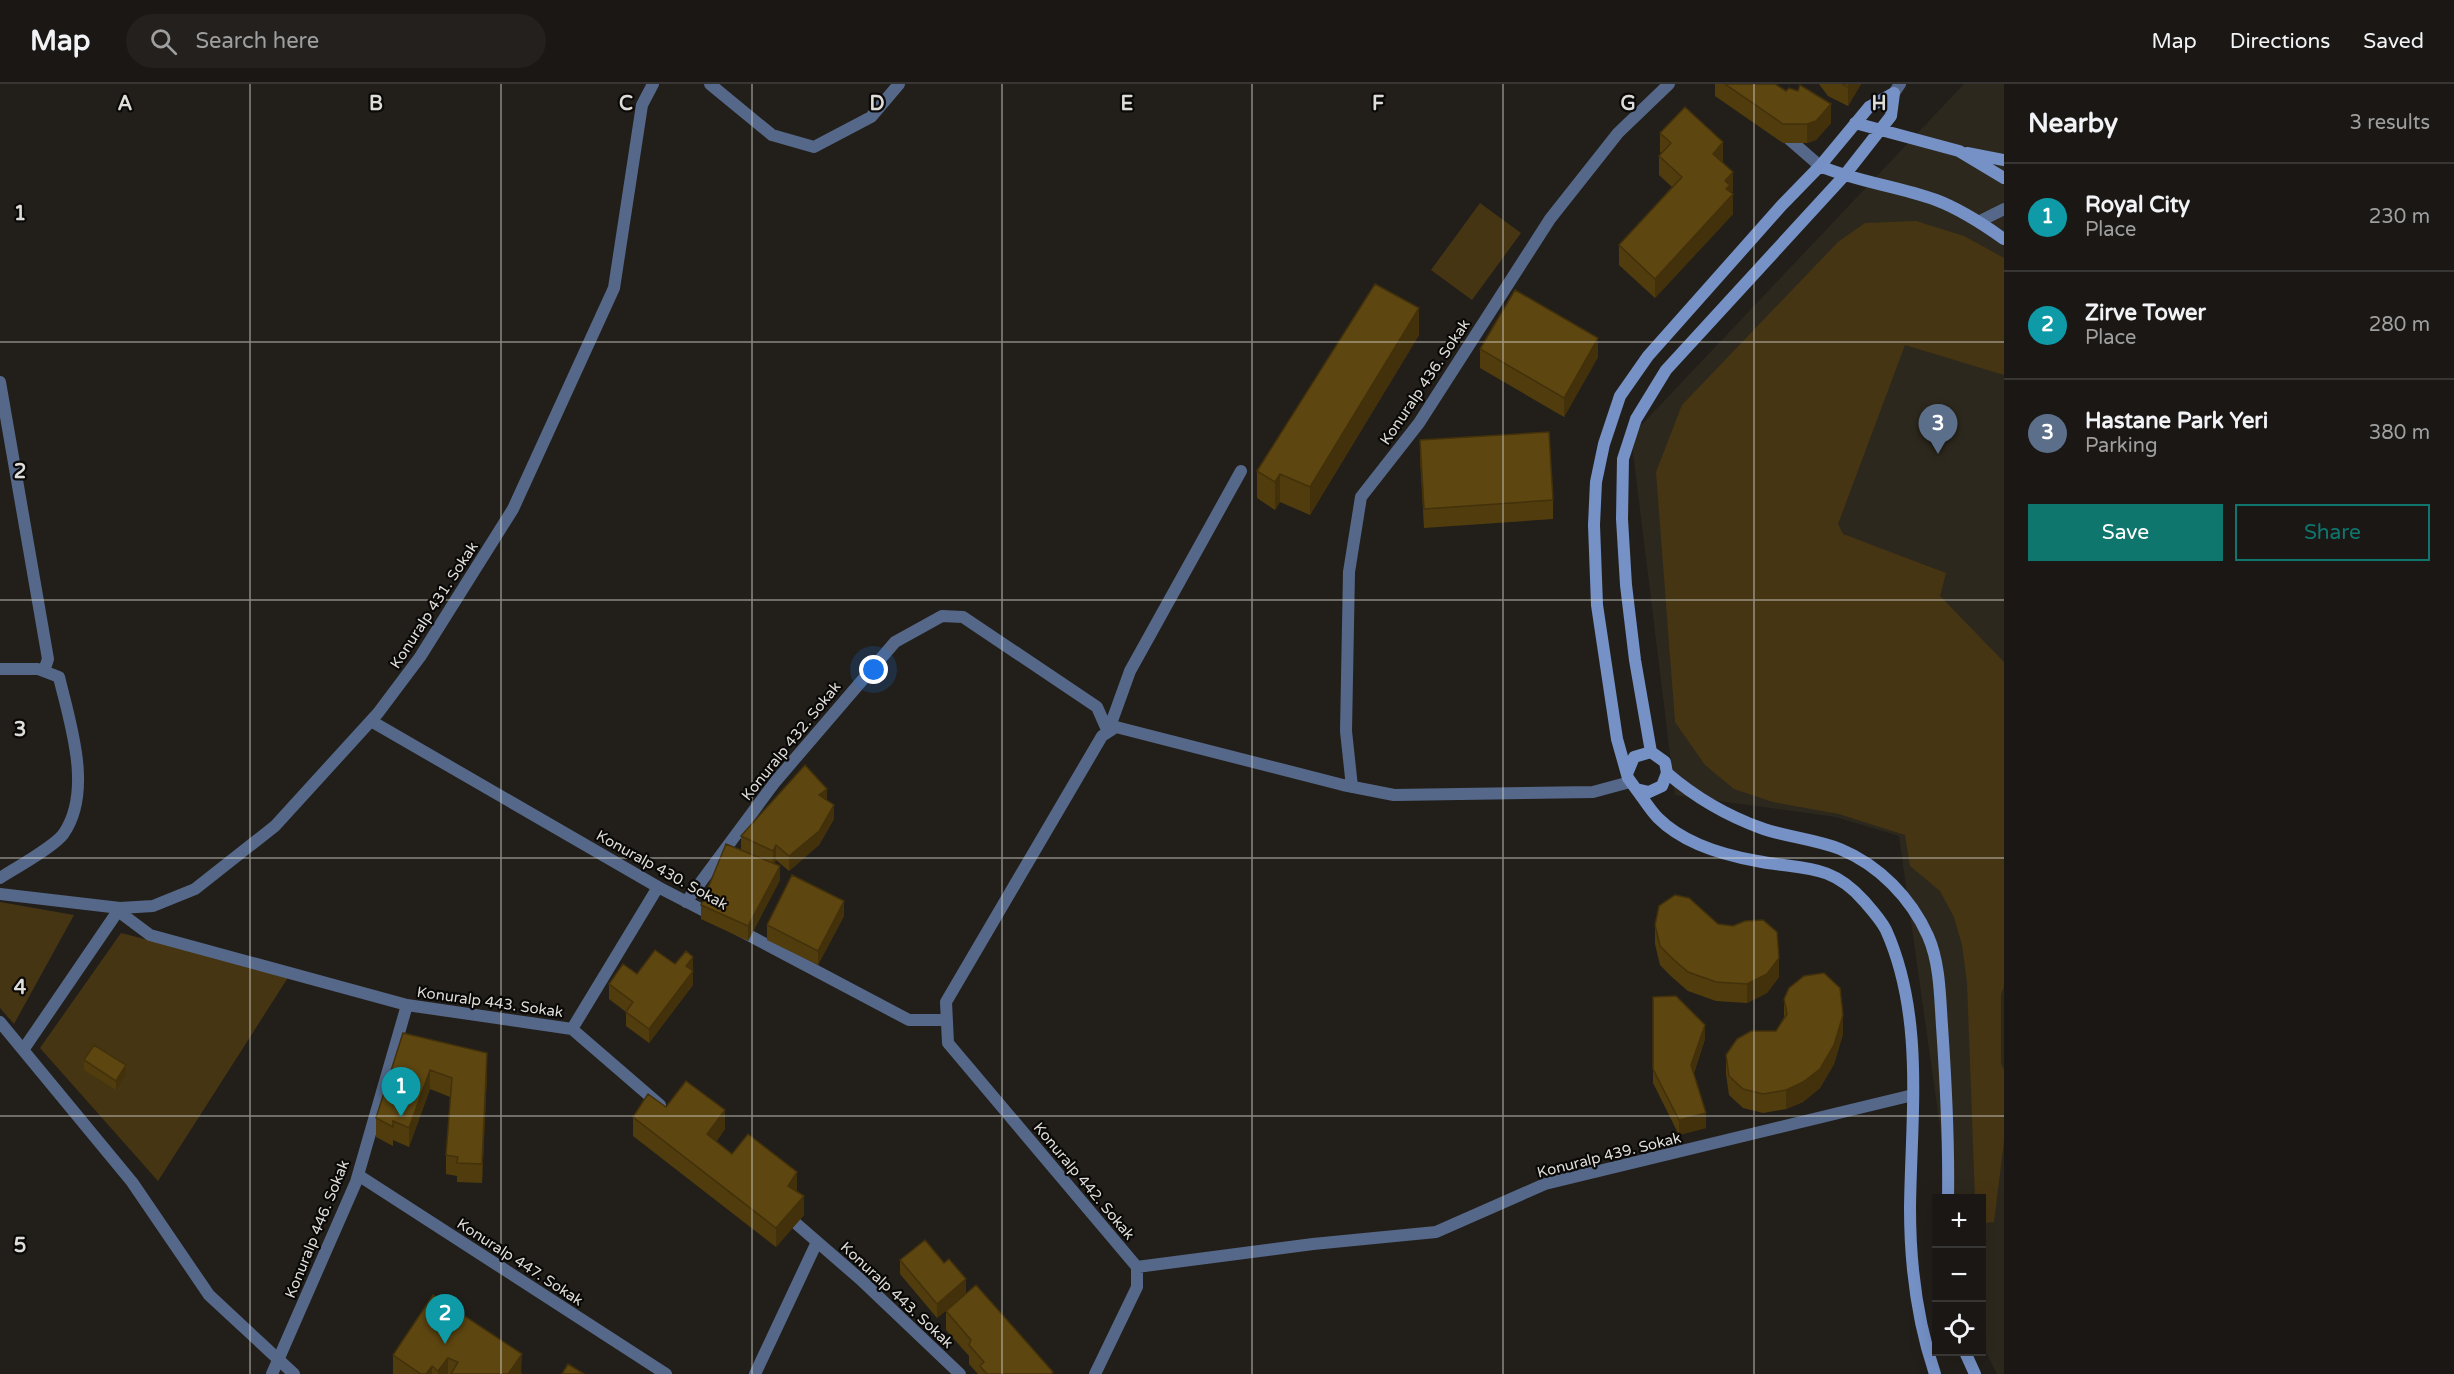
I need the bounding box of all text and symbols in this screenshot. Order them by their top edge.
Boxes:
search box [126,14,546,68]
text: Map [30,24,90,58]
icon: search [147,25,180,58]
text: Search here [195,28,319,54]
text: Map [2151,29,2197,54]
text: Directions [2230,29,2330,54]
text: Saved [2363,29,2424,54]
text: A [118,92,133,116]
text: B [369,92,383,116]
text: C [619,92,633,116]
text: D [869,92,885,116]
text: E [1121,92,1134,116]
text: F [1372,92,1384,116]
text: G [1620,92,1636,116]
text: H [1871,92,1887,116]
text: Nearby [2028,108,2118,139]
text: 3 results [2350,111,2430,135]
text: Royal City [2085,192,2190,218]
text: 1 [14,202,26,226]
text: 1 [2041,205,2054,229]
text: 230 m [2369,205,2430,229]
text: Place [2085,218,2136,242]
text: Zirve Tower [2085,300,2206,326]
text: 2 [2041,313,2054,337]
text: 280 m [2369,313,2430,337]
street label: Konuralp 436. Sokak [1376,316,1474,448]
text: Place [2085,326,2136,350]
pin: 3 [1918,404,1958,454]
text: Hastane Park Yeri [2085,408,2268,434]
text: 3 [2041,421,2054,445]
text: 380 m [2369,421,2430,445]
text: Parking [2085,434,2158,458]
text: 2 [14,460,26,484]
button: Save [2028,504,2223,561]
button: Share [2235,504,2430,561]
street label: Konuralp 431. Sokak [386,538,482,672]
your location [859,655,888,684]
street label: Konuralp 432. Sokak [738,678,844,804]
text: 3 [14,718,26,742]
street label: Konuralp 430. Sokak [593,826,731,914]
text: 4 [14,976,27,1000]
street label: Konuralp 443. Sokak [416,983,564,1021]
pin: 1 [382,1068,420,1117]
street label: Konuralp 442. Sokak [1030,1119,1138,1243]
street label: Konuralp 439. Sokak [1535,1128,1683,1182]
street label: Konuralp 446. Sokak [281,1157,353,1301]
map controls [1932,1194,1986,1356]
button: + [1932,1194,1986,1248]
street label: Konuralp 447. Sokak [453,1214,587,1310]
text: 5 [14,1234,26,1258]
street label: Konuralp 443. Sokak [837,1238,957,1352]
button: − [1932,1248,1986,1302]
pin: 2 [426,1294,464,1344]
button: locate [1932,1302,1986,1356]

